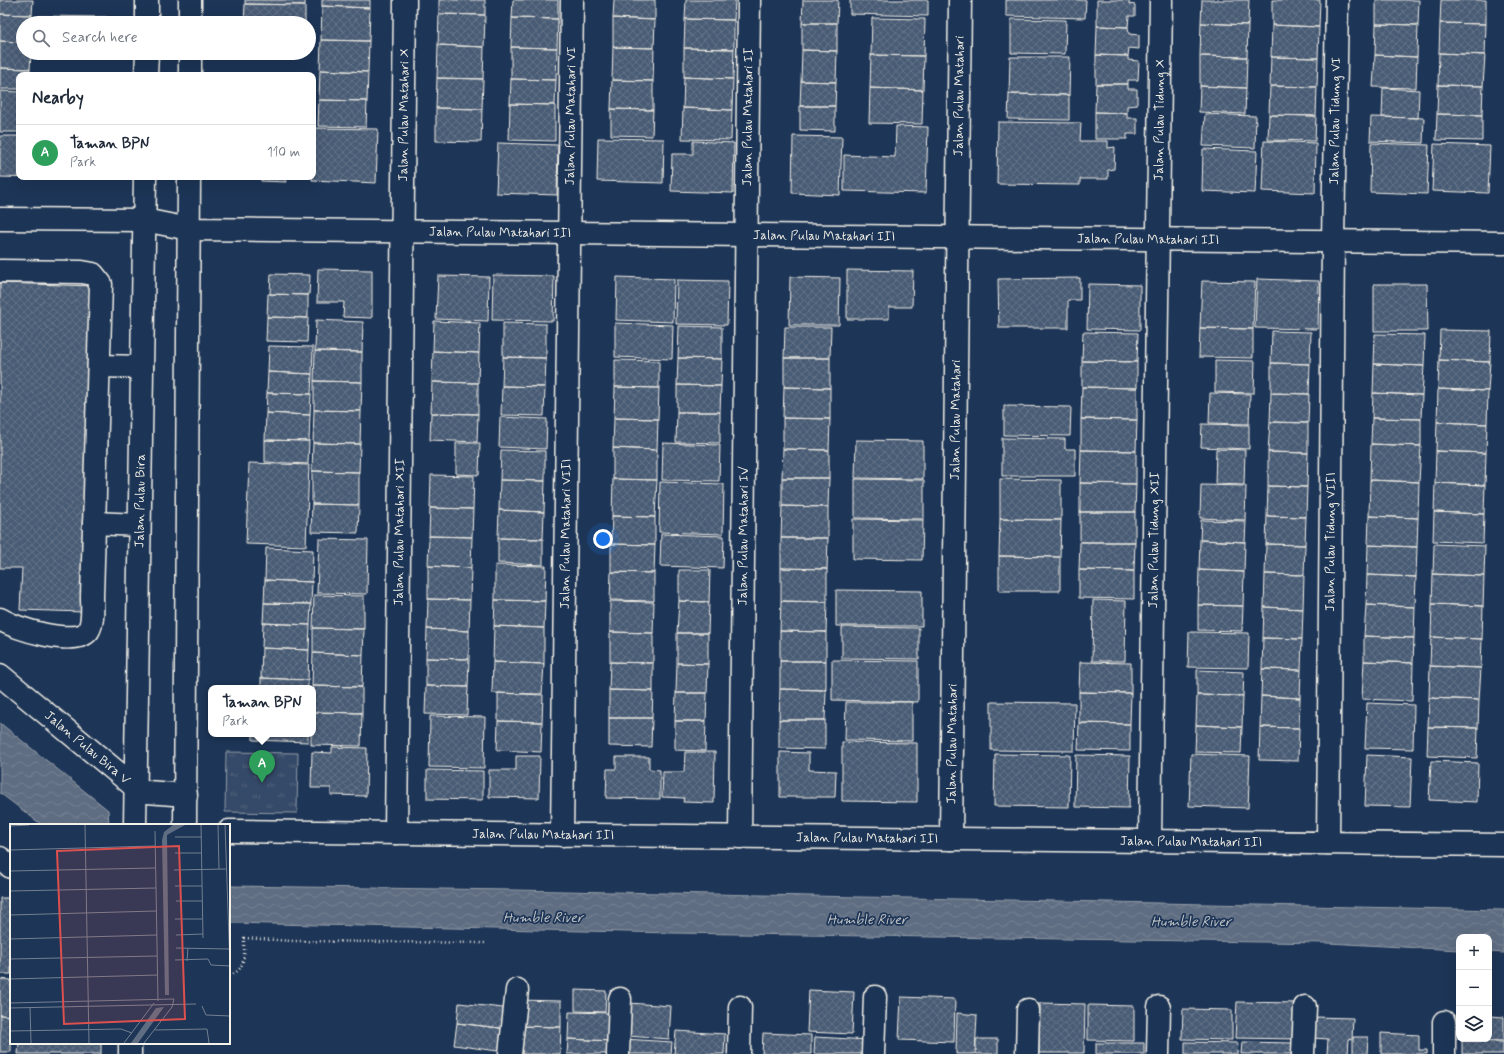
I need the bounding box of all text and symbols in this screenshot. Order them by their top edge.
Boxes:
search box [16,16,316,60]
icon: search [30,27,52,49]
text: Search here [62,28,138,48]
street label: Jalan Pulau Matahari [950,36,968,156]
street label: Jalan Pulau Matahari VI [561,46,580,186]
street label: Jalan Pulau Matahari II [738,47,757,186]
street label: Jalan Pulau Matahari X [395,48,413,182]
street label: Jalan Pulau Tidung VI [1325,57,1345,185]
street label: Jalan Pulau Tidung X [1150,59,1169,181]
text: Nearby [32,87,84,109]
text: Taman BPN [70,134,149,154]
text: A [41,144,49,161]
text: 110 m [267,144,300,161]
text: Park [70,154,96,171]
street label: Jalan Pulau Matahari III [429,223,571,242]
street label: Jalan Pulau Matahari III [753,227,895,245]
street label: Jalan Pulau Matahari III [1077,230,1219,248]
street label: Jalan Pulau Matahari [946,360,965,480]
street label: Jalan Pulau Bira [131,454,149,548]
street label: Jalan Pulau Matahari XII [390,457,409,606]
street label: Jalan Pulau Matahari VIII [556,459,575,609]
street label: Jalan Pulau Matahari IV [734,466,752,606]
street label: Jalan Pulau Tidung XII [1145,471,1163,608]
street label: Jalan Pulau Tidung VIII [1321,472,1340,612]
your location [593,529,613,549]
street label: Jalan Pulau Matahari [943,684,961,804]
popup [208,685,316,737]
text: Taman BPN [222,693,302,713]
street label: Jalan Pulau Bira V [41,707,135,789]
text: Park [222,713,248,730]
pin: A [249,750,275,783]
inset map [10,824,230,1044]
street label: Jalan Pulau Matahari III [472,825,614,844]
street label: Jalan Pulau Matahari III [796,829,938,847]
street label: Jalan Pulau Matahari III [1120,832,1262,851]
water label: Humble River [503,909,585,927]
water label: Humble River [827,911,909,929]
water label: Humble River [1151,913,1233,931]
map controls [1456,934,1492,1042]
button: + [1456,934,1492,970]
button: − [1456,970,1492,1006]
button: layers [1456,1006,1492,1042]

